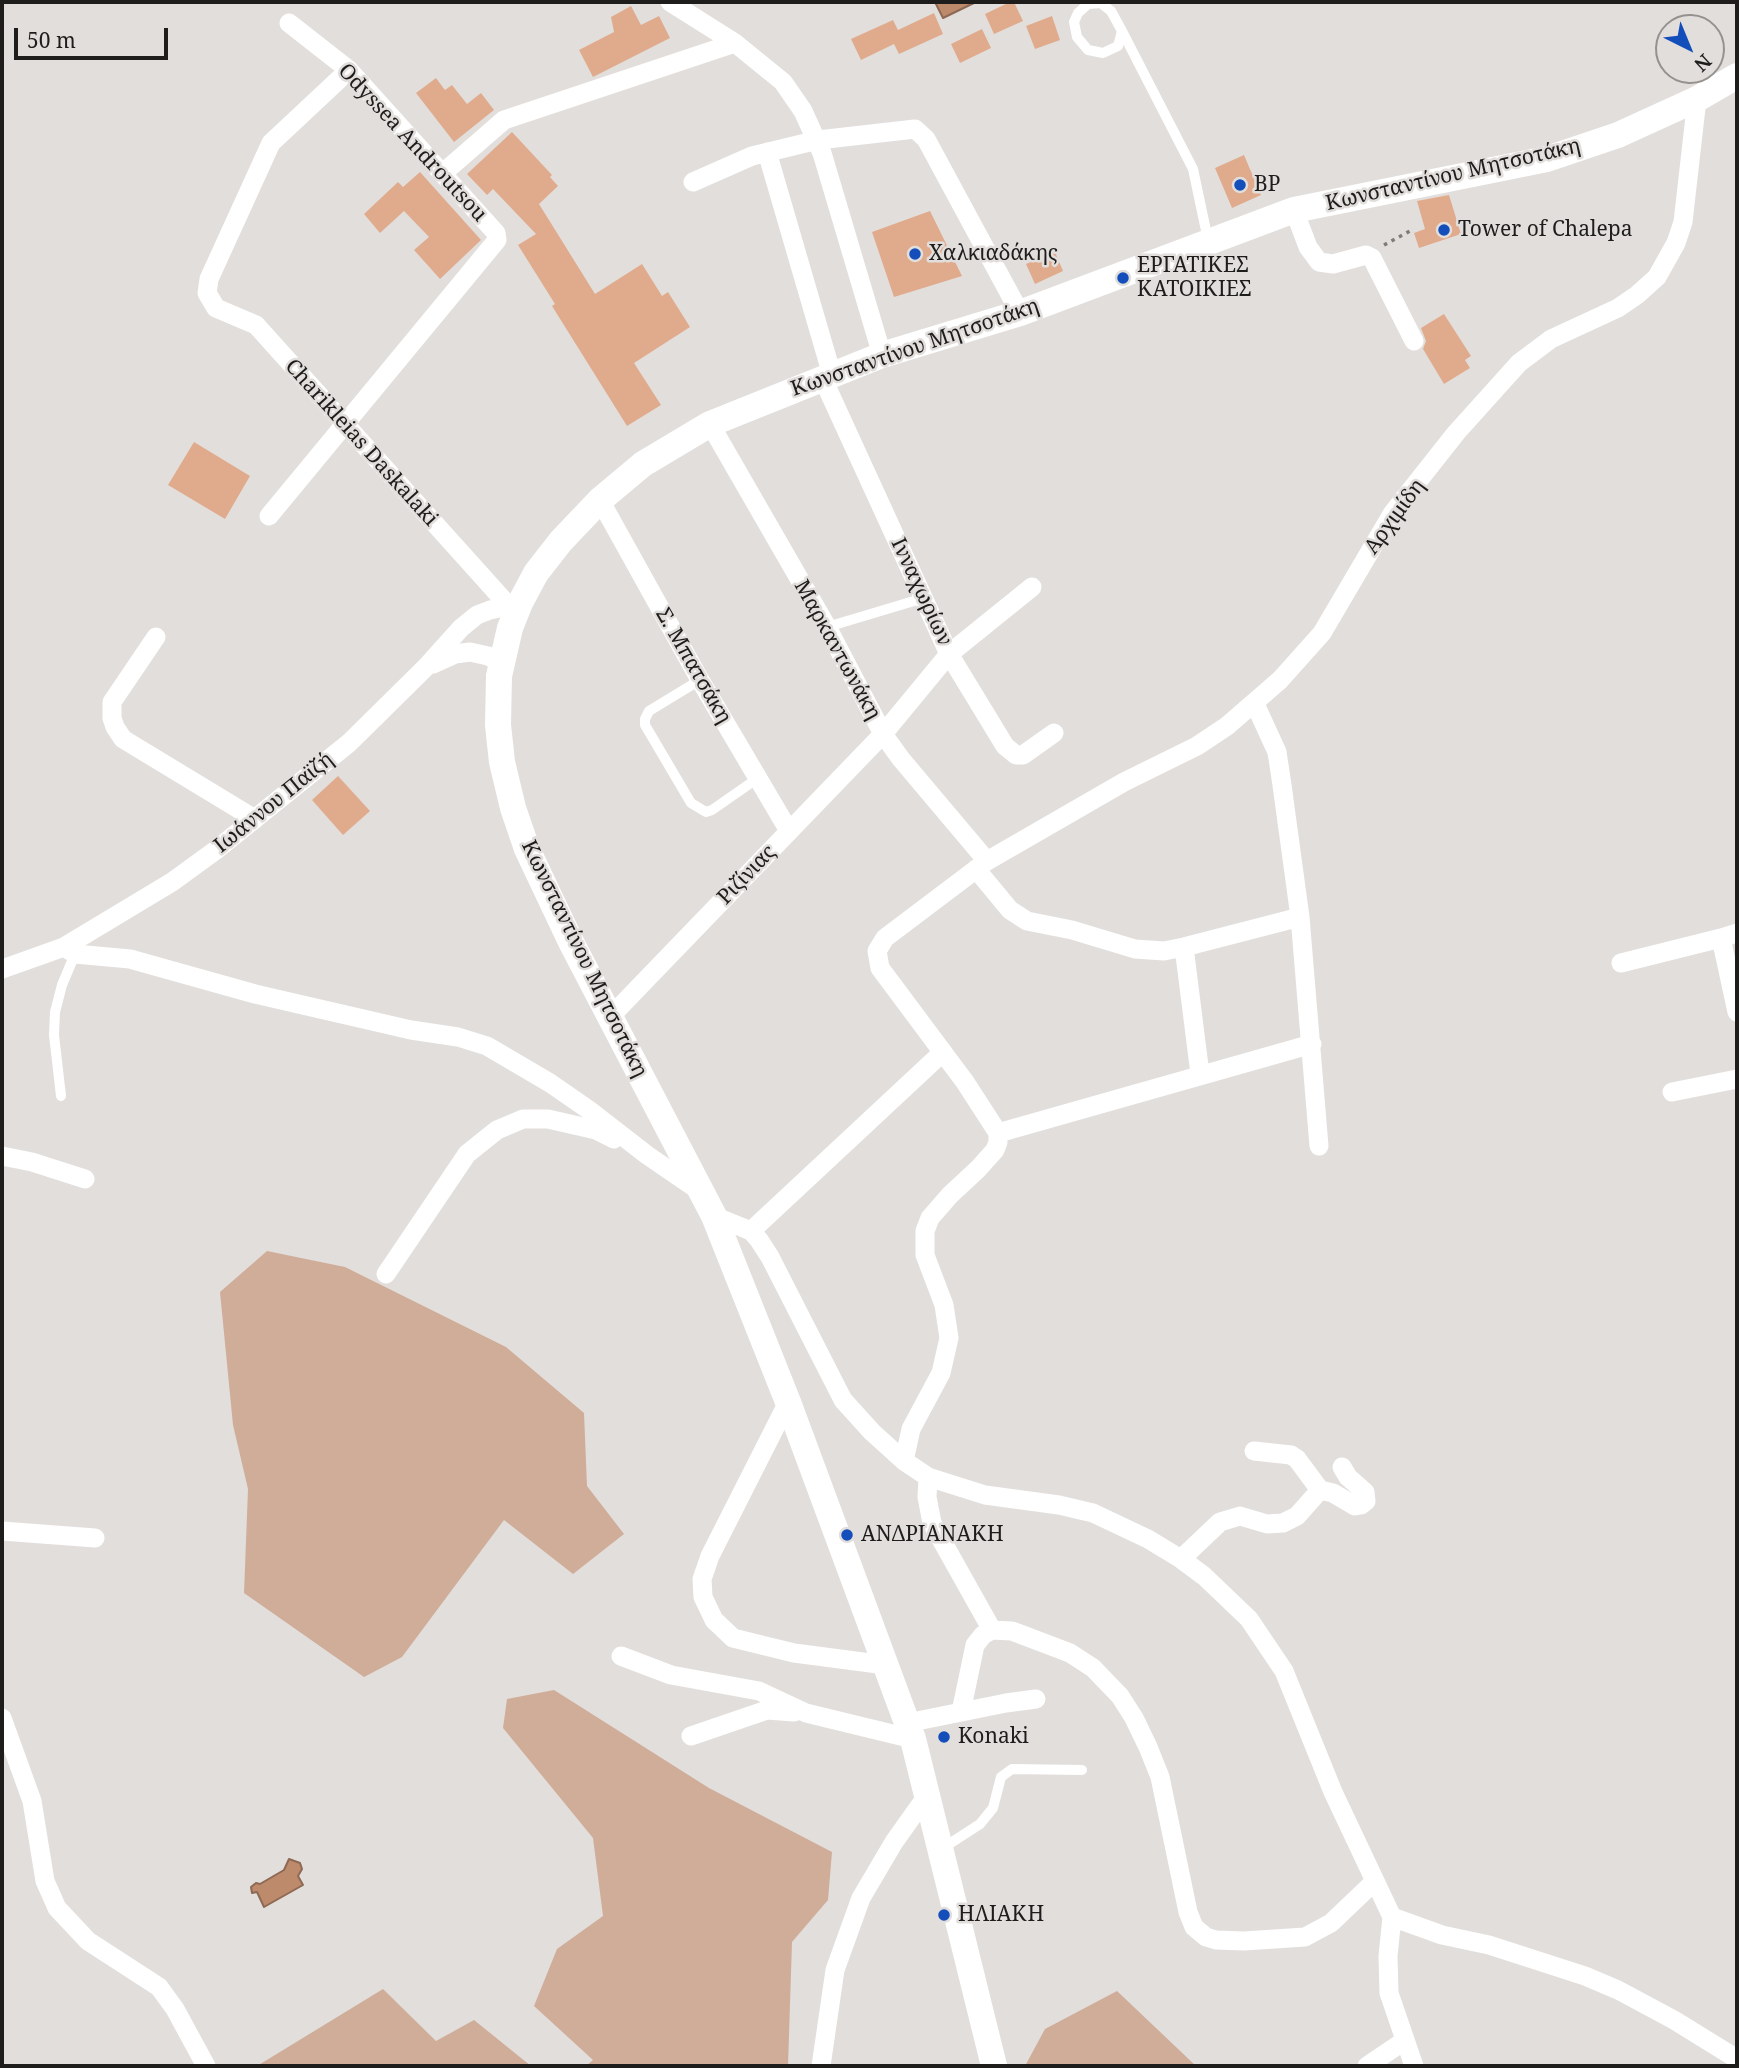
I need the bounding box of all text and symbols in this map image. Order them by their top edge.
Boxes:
scale bar [18,14,172,58]
north arrow [1655,14,1725,84]
text: 50 m [27,26,76,54]
text: N [1689,48,1717,78]
street label: Odyssea Androutsou [332,59,492,227]
street label: Κωνσταντίνου Μητσοτάκη [1323,133,1583,217]
place label: BP [1254,172,1280,198]
marker: BP [1232,177,1248,193]
place label: Tower of Chalepa [1458,217,1632,243]
marker: Tower of Chalepa [1436,222,1452,238]
place label: Χαλκιαδάκης [929,241,1058,267]
marker: Χαλκιαδάκης [907,246,923,262]
place label: ΕΡΓΑΤΙΚΕΣ ΚΑΤΟΙΚΙΕΣ [1137,253,1251,303]
marker: ΕΡΓΑΤΙΚΕΣ ΚΑΤΟΙΚΙΕΣ [1115,270,1131,286]
street label: Κωνσταντίνου Μητσοτάκη [788,294,1042,402]
street label: Charikleias Daskalaki [279,354,443,532]
street label: Αρχιμίδη [1359,475,1431,559]
street label: Ινναχωρίων [885,534,957,650]
street label: Μαρκαντωνάκη [788,576,886,724]
street label: Σ. Μπατσάκη [650,604,736,728]
street label: Ιωάννου Παϊζή [209,747,339,859]
street label: Κωνσταντίνου Μητσοτάκη [516,836,652,1082]
street label: Ριζίνιας [713,840,781,910]
place label: ΑΝΔΡΙΑΝΑΚΗ [861,1522,1004,1548]
marker: ΑΝΔΡΙΑΝΑΚΗ [839,1527,855,1543]
place label: Konaki [958,1724,1029,1750]
marker: Konaki [936,1729,952,1745]
place label: ΗΛΙΑΚΗ [958,1902,1044,1928]
marker: ΗΛΙΑΚΗ [936,1907,952,1923]

